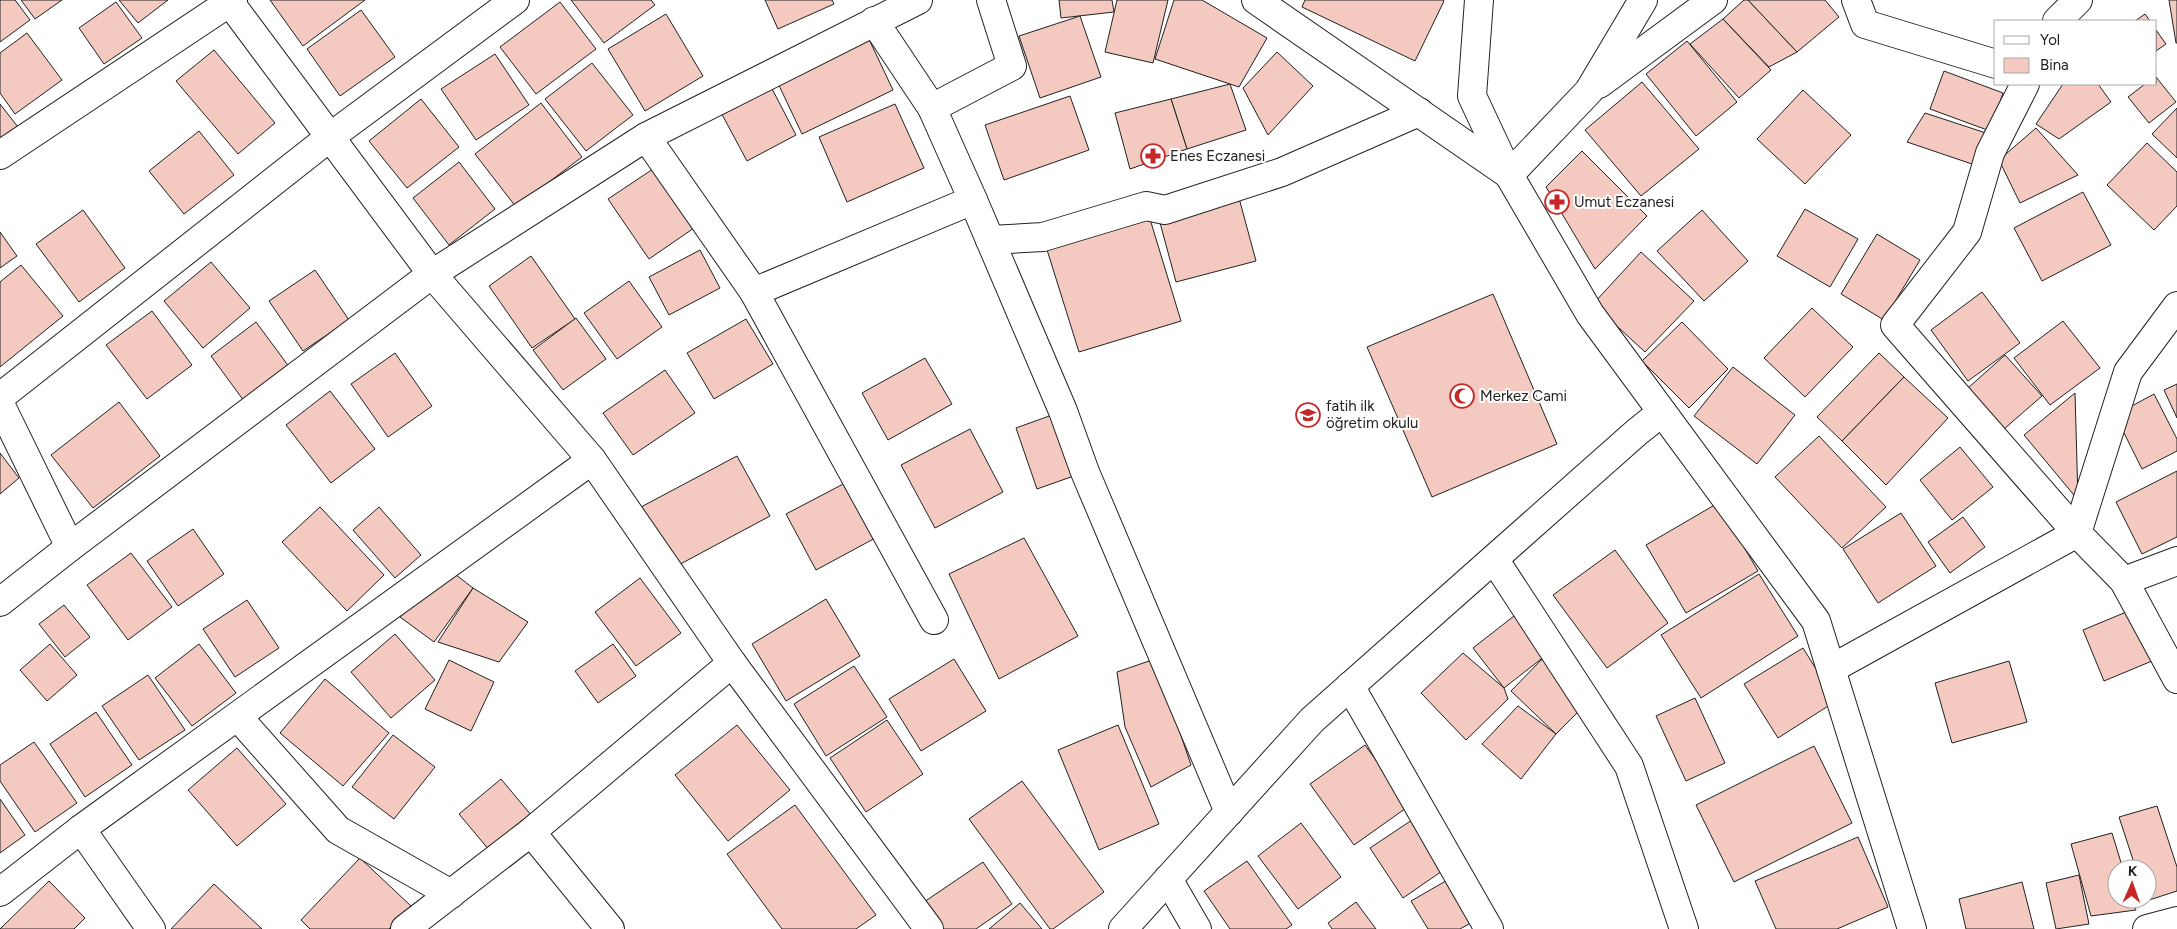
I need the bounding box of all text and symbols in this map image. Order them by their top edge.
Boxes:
legend [1994,20,2157,85]
text: Yol [2040,31,2060,49]
text: Bina [2040,56,2069,74]
pharmacy icon: Enes Eczanesi [1140,143,1166,169]
place label: Enes Eczanesi [1170,147,1265,165]
pharmacy icon: Umut Eczanesi [1544,189,1570,215]
place label: Umut Eczanesi [1574,193,1674,211]
mosque icon: Merkez Cami [1449,383,1475,409]
place label: Merkez Cami [1480,387,1567,405]
place label: fatih ilk öğretim okulu [1326,397,1418,432]
school or university icon: fatih ilk öğretim okulu [1295,402,1321,428]
north arrow [2107,859,2157,909]
text: K [2127,863,2138,880]

